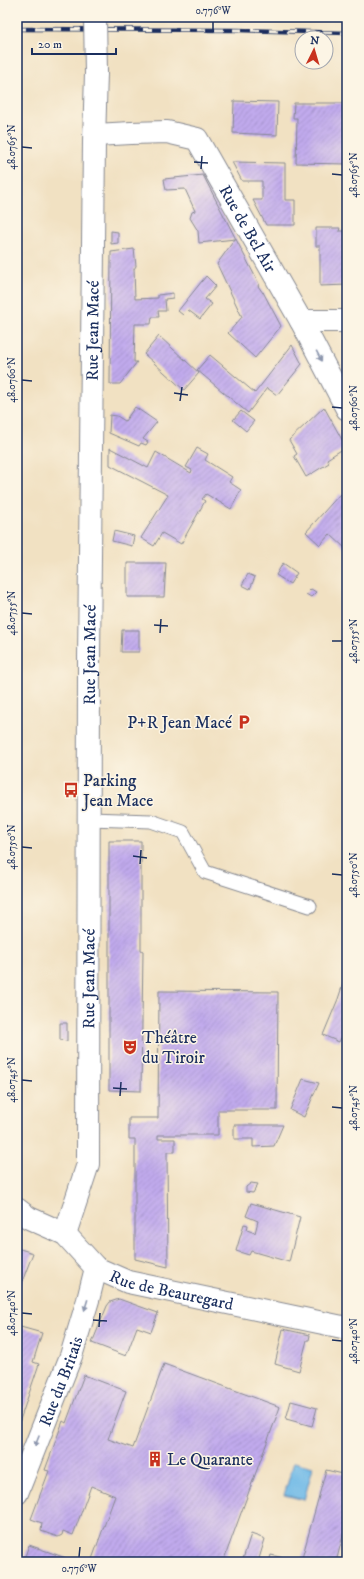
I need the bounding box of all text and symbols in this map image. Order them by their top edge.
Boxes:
text: 0.776°W [195,5,231,17]
scale bar [32,30,116,56]
north arrow [294,30,334,70]
text: N [310,34,320,48]
text: 20 m [38,37,62,52]
text: 48.0765°N [6,124,18,170]
text: 48.0765°N [348,152,360,198]
street label: Rue de Bel Air [214,181,281,277]
street label: Rue Jean Macé [82,280,105,381]
one-way arrow [316,350,322,362]
text: 48.0760°N [6,357,18,403]
text: 48.0760°N [348,385,360,431]
text: 48.0755°N [6,590,18,636]
street label: Rue Jean Macé [79,604,102,705]
text: 48.0755°N [348,618,360,664]
place label: P+R Jean Macé [127,712,232,734]
parking icon: P+R Jean Macé [235,713,253,731]
place label: Parking Jean Mace [81,770,153,812]
bus stop icon: Parking Jean Mace [62,781,80,799]
text: 48.0750°N [6,824,18,870]
text: 48.0750°N [348,852,360,898]
street label: Rue Jean Macé [78,928,100,1029]
place label: Théâtre du Tiroir [142,1027,205,1069]
theatre icon: Théâtre du Tiroir [121,1038,139,1056]
text: 48.0745°N [6,1057,18,1103]
text: 48.0745°N [348,1085,360,1131]
street label: Rue de Beauregard [106,1265,236,1316]
text: 48.0740°N [6,1290,18,1336]
one-way arrow [83,1300,89,1312]
text: 48.0740°N [348,1318,360,1364]
street label: Rue du Britais [34,1334,88,1430]
one-way arrow [34,1435,40,1447]
place label: Le Quarante [167,1449,253,1471]
building icon: Le Quarante [146,1450,164,1468]
text: 0.776°W [61,1563,97,1575]

